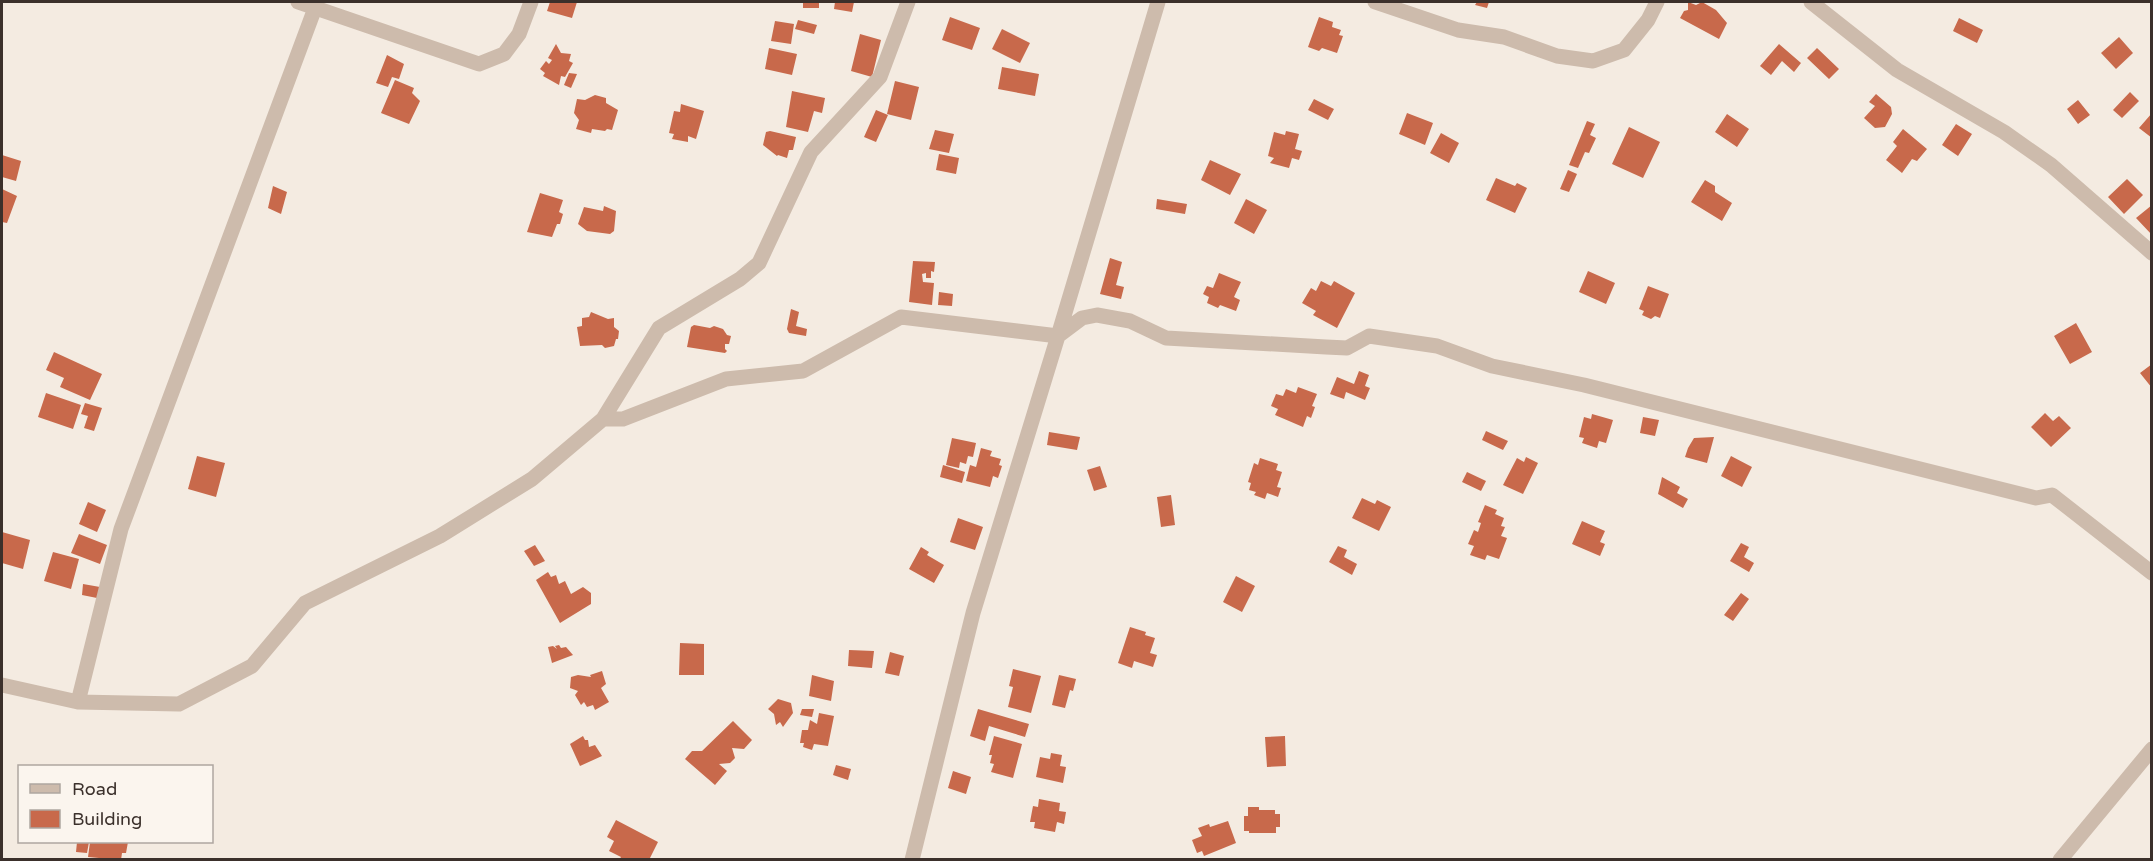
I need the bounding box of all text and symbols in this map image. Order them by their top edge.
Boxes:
legend [18,765,213,843]
text: Road [72,778,117,800]
text: Building [72,808,142,830]

